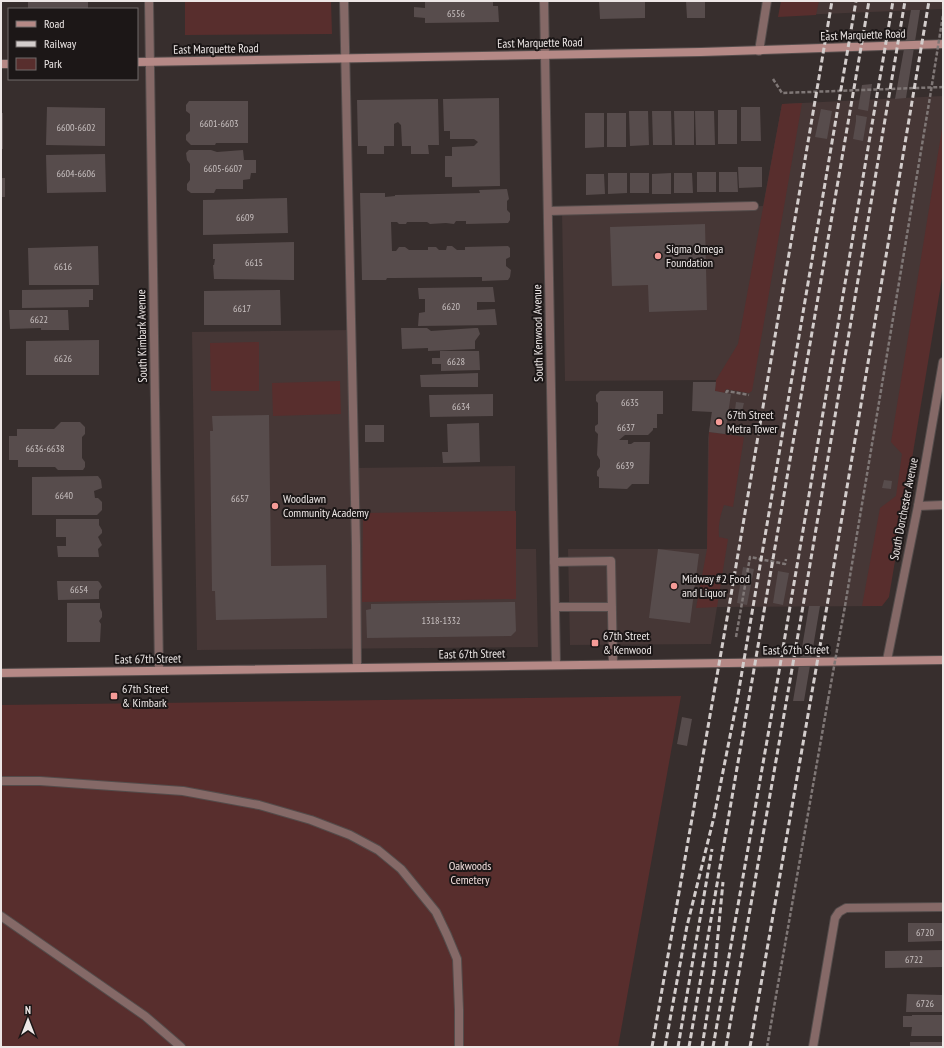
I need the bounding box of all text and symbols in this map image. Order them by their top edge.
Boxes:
house number: 6556 [447,7,466,20]
legend [8,8,138,80]
text: Road [44,16,64,31]
street label: East Marquette Road [820,26,906,43]
street label: East Marquette Road [497,34,583,51]
text: Railway [44,36,77,51]
street label: East Marquette Road [173,40,259,57]
text: Park [44,56,62,71]
house number: 6601-6603 [200,117,238,130]
house number: 6600-6602 [57,121,95,134]
house number: 6605-6607 [204,162,242,175]
house number: 6604-6606 [57,167,96,180]
house number: 6609 [236,211,254,224]
place label: Sigma Omega Foundation [666,241,724,270]
marker: Sigma Omega Foundation [653,251,663,261]
house number: 6615 [245,256,263,269]
house number: 6616 [54,260,73,273]
street label: South Kenwood Avenue [529,284,546,382]
street label: South Kimbark Avenue [133,289,150,383]
house number: 6620 [442,300,461,313]
house number: 6617 [233,302,251,315]
house number: 6622 [30,313,48,326]
house number: 6626 [54,352,73,365]
house number: 6628 [447,355,465,368]
house number: 6635 [621,396,639,409]
house number: 6634 [452,400,471,413]
place label: 67th Street Metra Tower [727,407,778,436]
marker: 67th Street Metra Tower [714,417,724,427]
house number: 6637 [617,421,635,434]
house number: 6636-6638 [26,442,64,455]
street label: South Dorchester Avenue [886,456,921,561]
house number: 6639 [616,459,634,472]
house number: 6640 [55,489,74,502]
place label: Woodlawn Community Academy [283,491,369,520]
house number: 6657 [231,492,249,505]
marker: Woodlawn Community Academy [270,501,280,511]
place label: Midway #2 Food and Liquor [682,571,750,600]
marker: Midway #2 Food and Liquor [669,581,679,591]
house number: 6654 [70,583,89,596]
house number: 1318-1332 [422,614,460,627]
place label: 67th Street & Kenwood [603,628,652,657]
marker: 67th Street & Kenwood [590,638,600,648]
street label: East 67th Street [763,641,830,658]
street label: East 67th Street [439,645,506,662]
street label: East 67th Street [115,650,182,667]
place label: 67th Street & Kimbark [122,681,169,710]
marker: 67th Street & Kimbark [109,691,119,701]
park label: Oakwoods Cemetery [449,858,491,887]
house number: 6720 [916,926,935,939]
house number: 6722 [905,953,923,966]
house number: 6726 [916,997,935,1010]
north arrow [8,1000,48,1040]
text: N [25,1003,31,1017]

